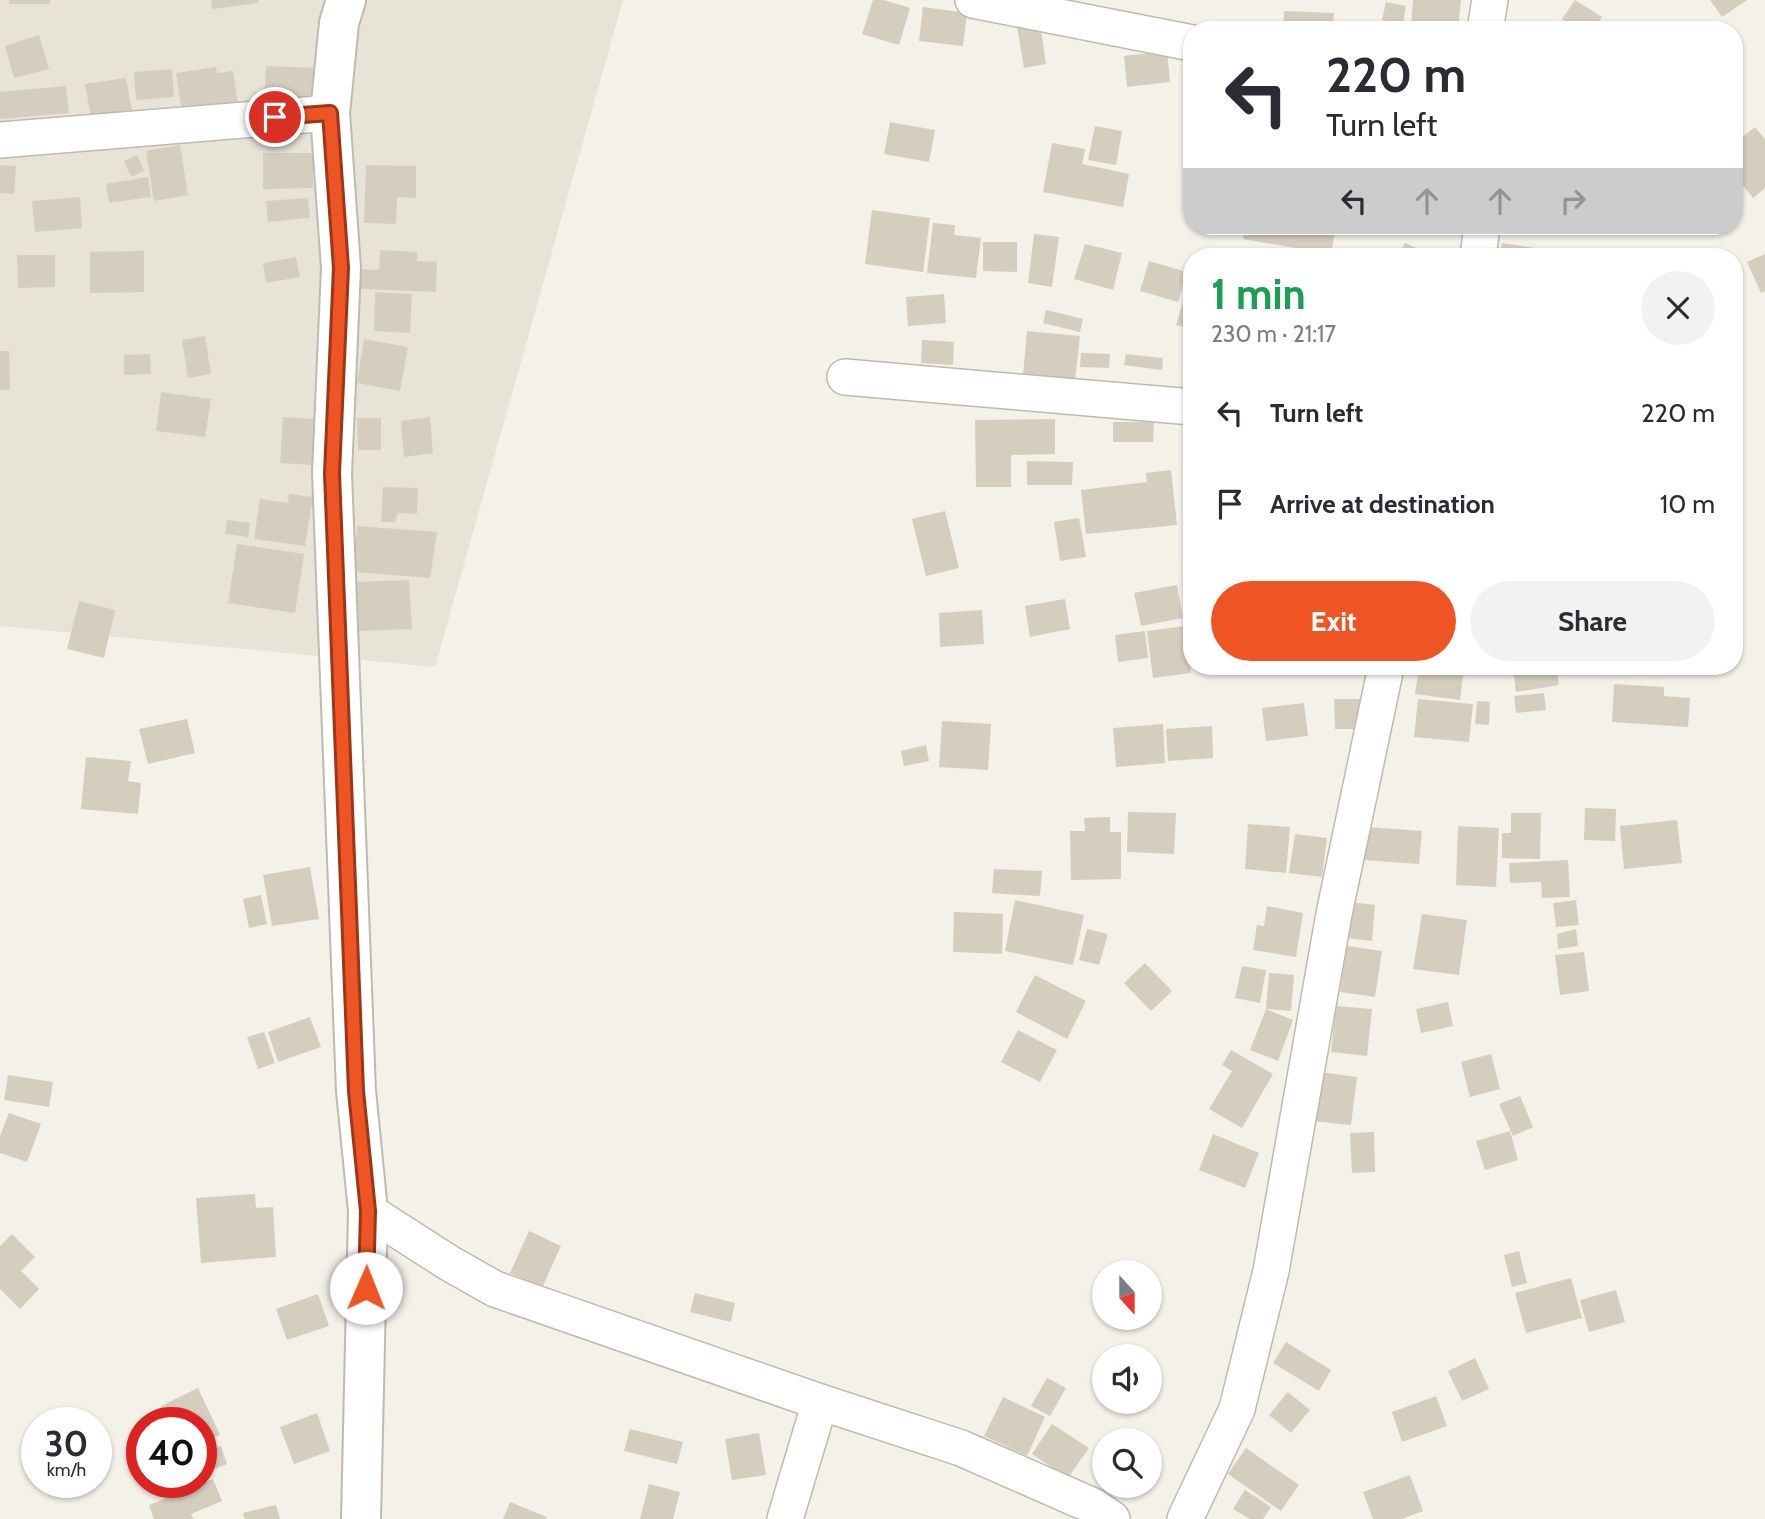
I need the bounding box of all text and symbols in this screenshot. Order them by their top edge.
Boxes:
text: 220 m [1326,45,1466,104]
icon: left [1211,49,1302,140]
pin [245,87,305,147]
icon: arrive [256,98,294,136]
text: Turn left [1326,105,1437,144]
icon: left [1335,182,1373,220]
icon: ahead [1408,182,1446,220]
icon: ahead [1481,182,1519,220]
icon: right [1554,182,1592,220]
text: 1 min [1211,268,1306,320]
button: close [1641,271,1715,345]
text: 230 m · 21:17 [1211,320,1336,348]
icon: left [1211,394,1249,432]
text: Turn left [1270,397,1363,429]
text: 220 m [1641,397,1715,429]
icon: arrive [1211,485,1249,523]
text: Arrive at destination [1270,488,1495,520]
text: 10 m [1660,488,1715,520]
button: Exit [1211,581,1456,661]
button: Share [1470,581,1715,661]
position arrow [329,1251,403,1325]
north arrow [1092,1260,1162,1330]
map controls [1092,1260,1162,1498]
button: sound [1092,1344,1162,1414]
speed limit sign: 40 [126,1407,217,1498]
text: 30 [45,1422,88,1465]
button: search [1092,1428,1162,1498]
text: km/h [47,1459,86,1481]

